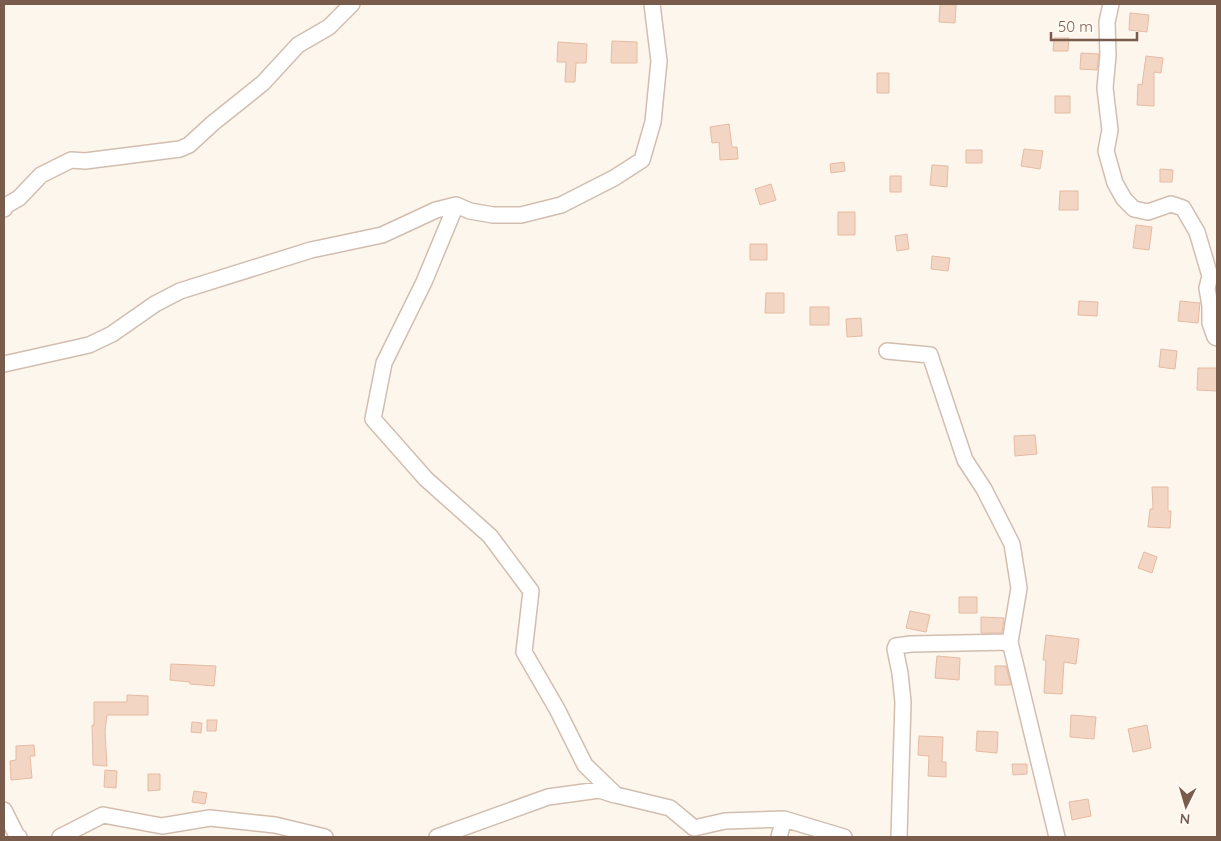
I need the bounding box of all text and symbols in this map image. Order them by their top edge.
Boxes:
scale bar [1051,10,1137,42]
text: 50 m [1058,17,1093,36]
north arrow [1161,781,1211,831]
text: N [1179,810,1191,828]

